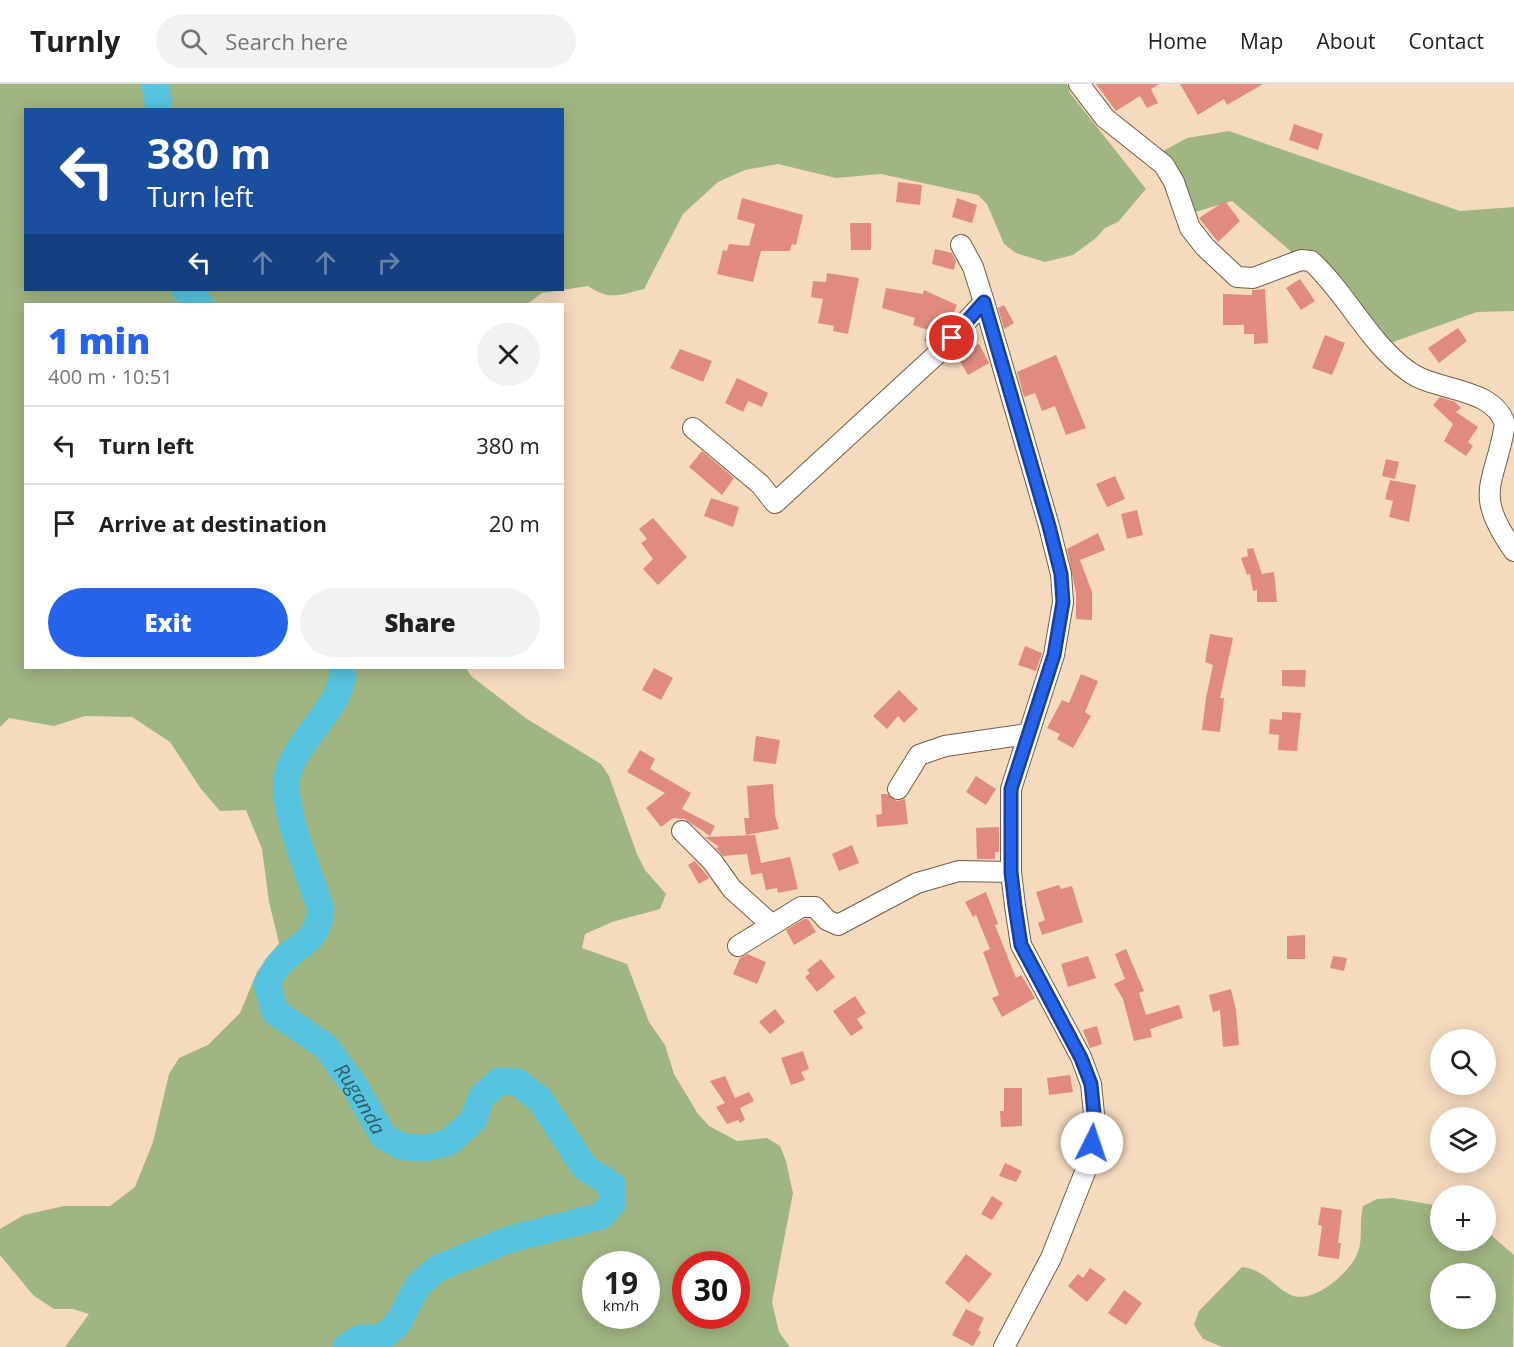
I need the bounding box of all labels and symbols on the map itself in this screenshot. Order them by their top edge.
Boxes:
pin [926,312,977,363]
water label: Ruganda [328,1057,393,1139]
position arrow [1060,1111,1124,1175]
speed limit sign: 30 [672,1251,750,1329]

